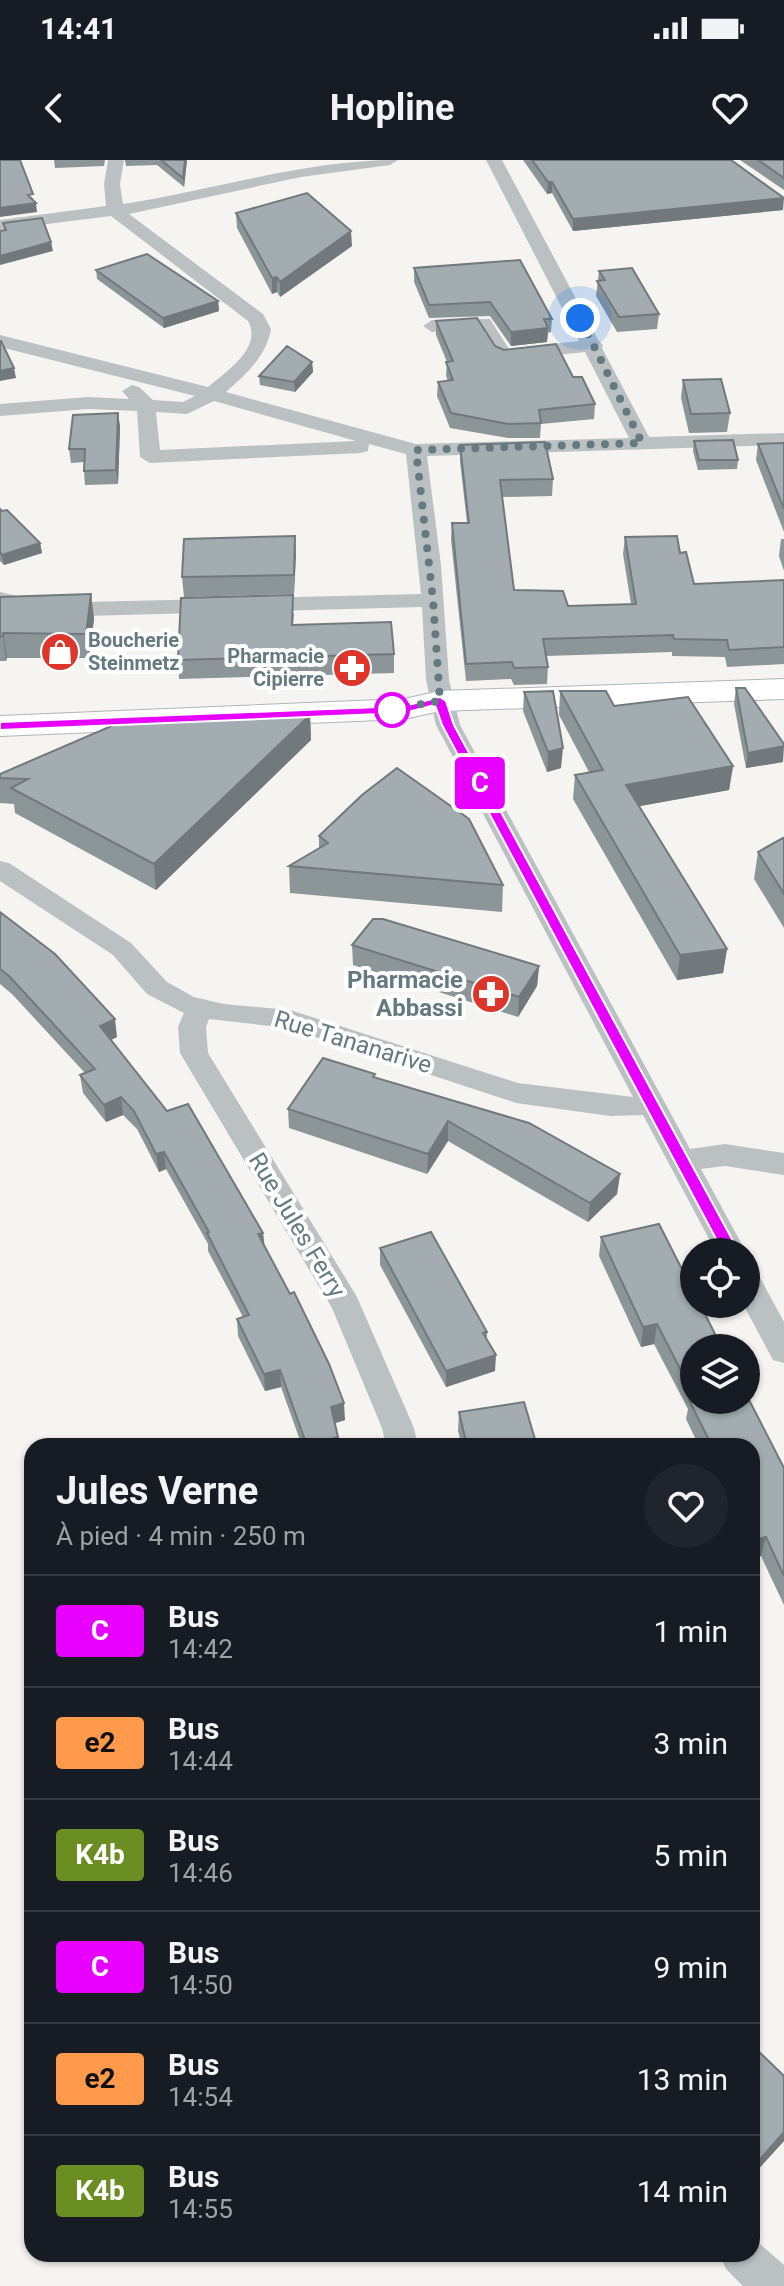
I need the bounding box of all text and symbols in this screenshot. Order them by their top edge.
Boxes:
text: 14:41 [40,11,117,46]
icon: back [32,86,76,130]
icon: heart [708,86,752,130]
text: Hopline [330,87,454,129]
your location [560,298,600,338]
place label: Boucherie Steinmetz [88,628,179,675]
shop icon: Boucherie Steinmetz [39,631,81,673]
place label: Pharmacie Cipierre [227,644,324,691]
pharmacy icon: Pharmacie Cipierre [331,647,373,689]
unlabelled marker [375,693,409,727]
line badge: C [454,757,506,809]
text: C [471,766,489,799]
place label: Pharmacie Abbassi [347,966,463,1022]
pharmacy icon: Pharmacie Abbassi [470,973,512,1015]
street label: Rue Tananarive [271,1005,435,1079]
street label: Rue Jules Ferry [243,1148,351,1303]
map controls [680,1238,760,1414]
button: locate [680,1238,760,1318]
button: layers [680,1334,760,1414]
button: heart [644,1464,728,1548]
text: Jules Verne [56,1469,258,1513]
text: À pied · 4 min · 250 m [56,1521,306,1551]
text: Bus [168,1599,219,1634]
text: C [91,1614,109,1647]
text: 1 min [654,1614,728,1649]
text: 14:42 [168,1634,233,1664]
text: Bus [168,1711,219,1746]
text: e2 [84,1726,116,1759]
text: 3 min [654,1726,728,1761]
text: 14:44 [168,1746,233,1776]
text: Bus [168,1823,219,1858]
text: K4b [75,1838,125,1871]
text: 5 min [654,1838,728,1873]
text: 14:46 [168,1858,233,1888]
text: Bus [168,1935,219,1970]
text: C [91,1950,109,1983]
text: 9 min [654,1950,728,1985]
text: 14:50 [168,1970,233,2000]
text: Bus [168,2047,219,2082]
text: e2 [84,2062,116,2095]
text: 13 min [637,2062,728,2097]
text: 14:54 [168,2082,233,2112]
text: Bus [168,2159,219,2194]
text: K4b [75,2174,125,2207]
text: 14 min [637,2174,728,2209]
text: 14:55 [168,2194,233,2224]

